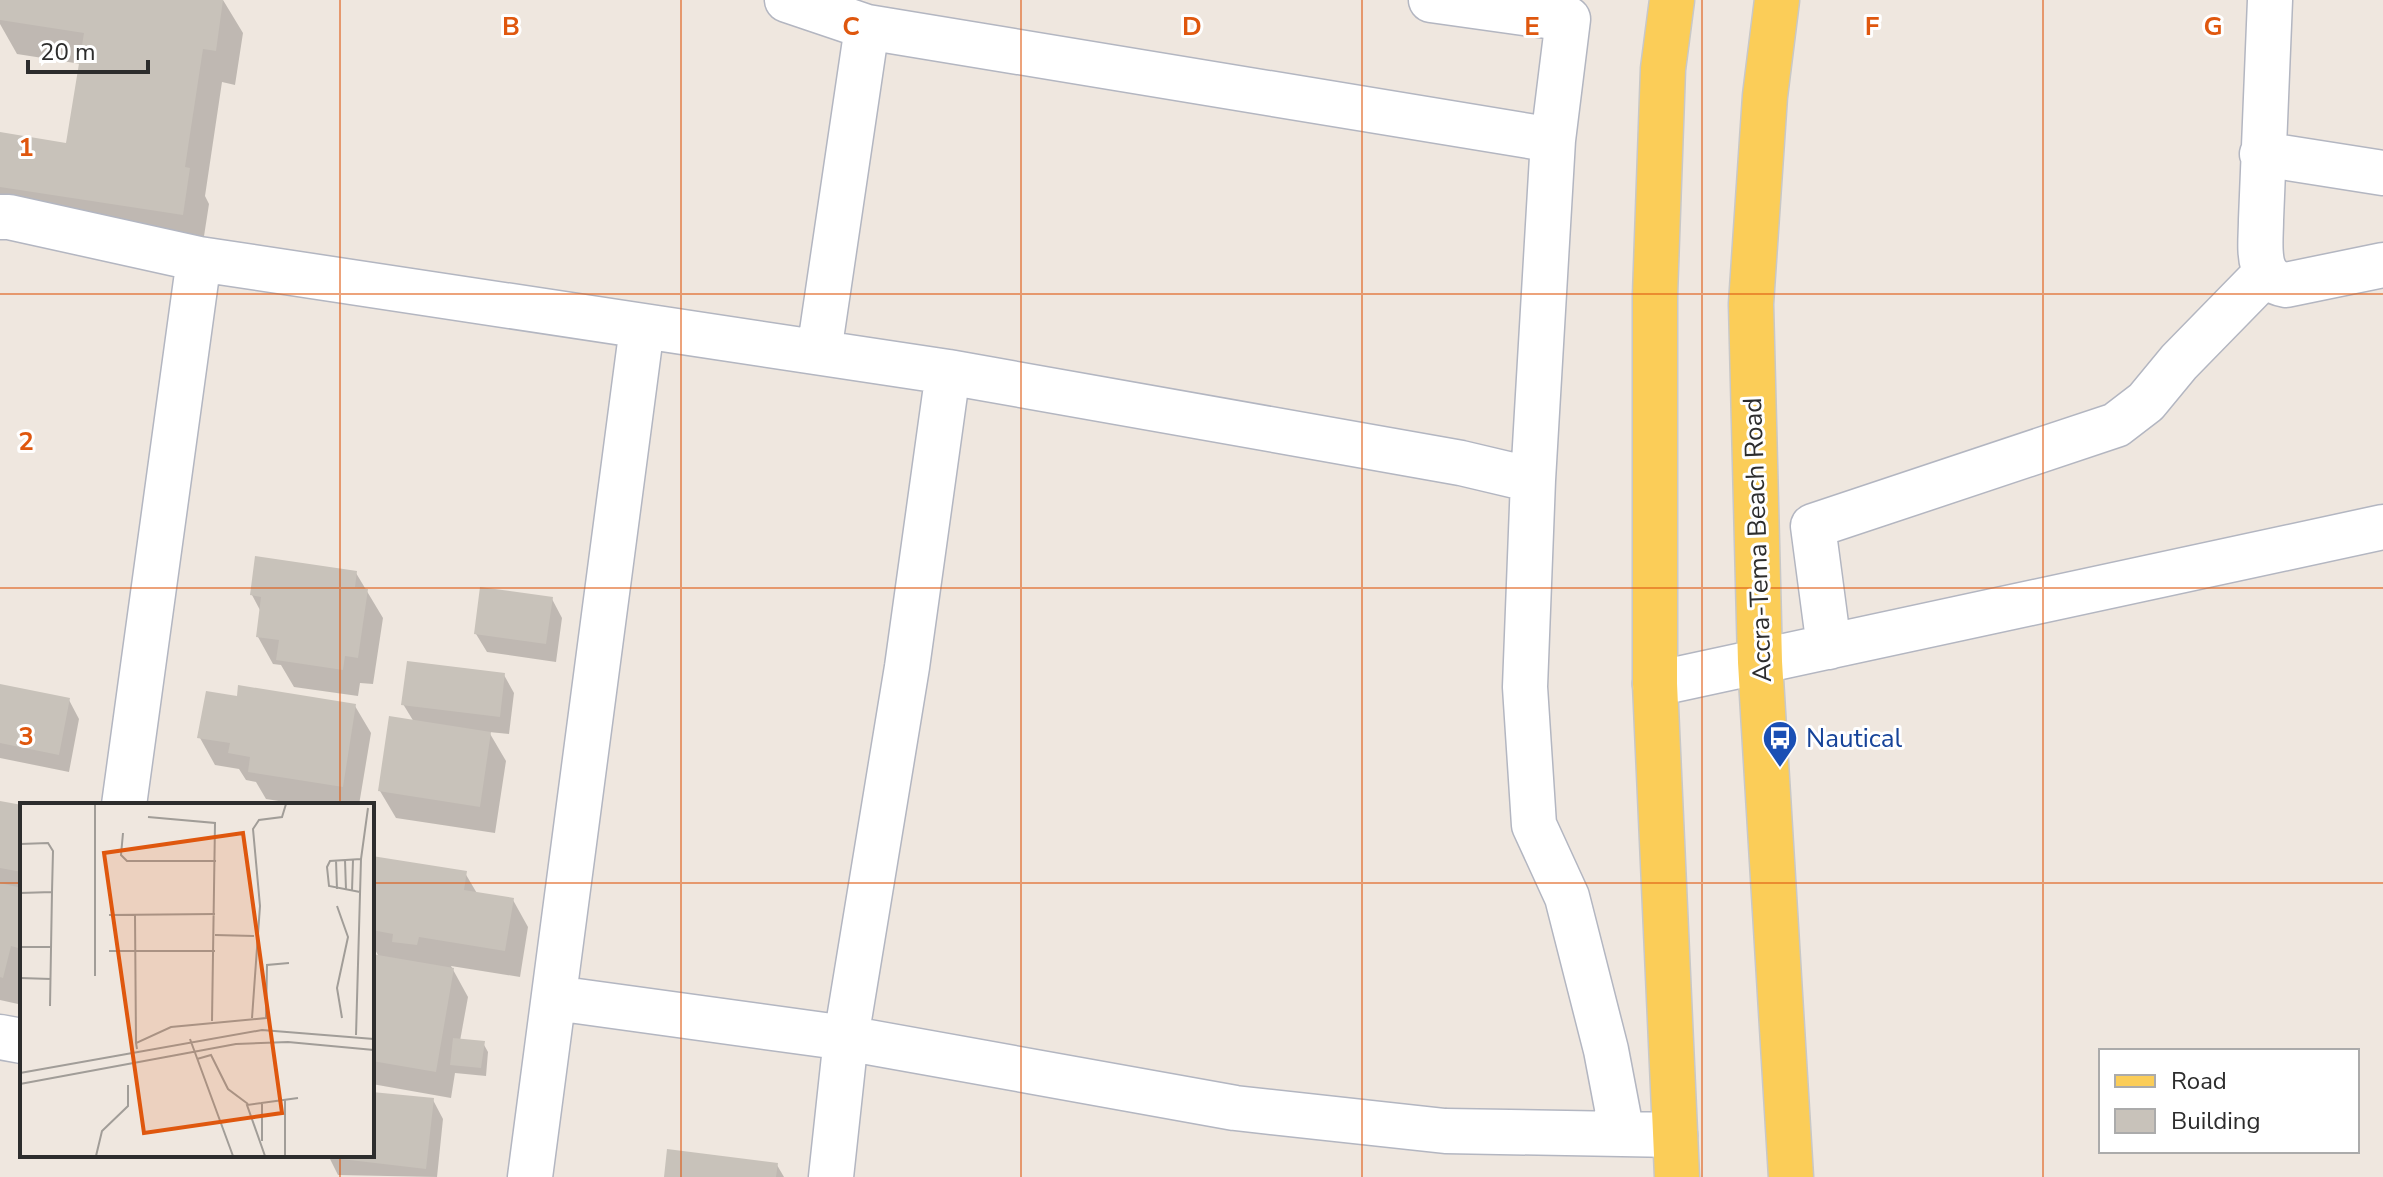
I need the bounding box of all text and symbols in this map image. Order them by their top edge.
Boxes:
text: B [502,9,520,44]
text: C [842,9,860,44]
text: D [1182,9,1202,44]
text: E [1524,9,1540,44]
text: F [1865,9,1879,44]
text: G [2203,9,2223,44]
scale bar [28,24,148,74]
text: 20 m [40,36,96,68]
text: 1 [18,130,34,165]
street label: Accra-Tema Beach Road [1735,397,1780,683]
text: 2 [18,424,34,459]
text: 3 [18,719,34,754]
bus stop icon: Nautical [1761,719,1799,769]
place label: Nautical [1806,721,1902,756]
inset map [20,803,374,1157]
legend [2099,1049,2359,1153]
text: Road [2171,1065,2227,1097]
text: Building [2171,1105,2261,1137]

